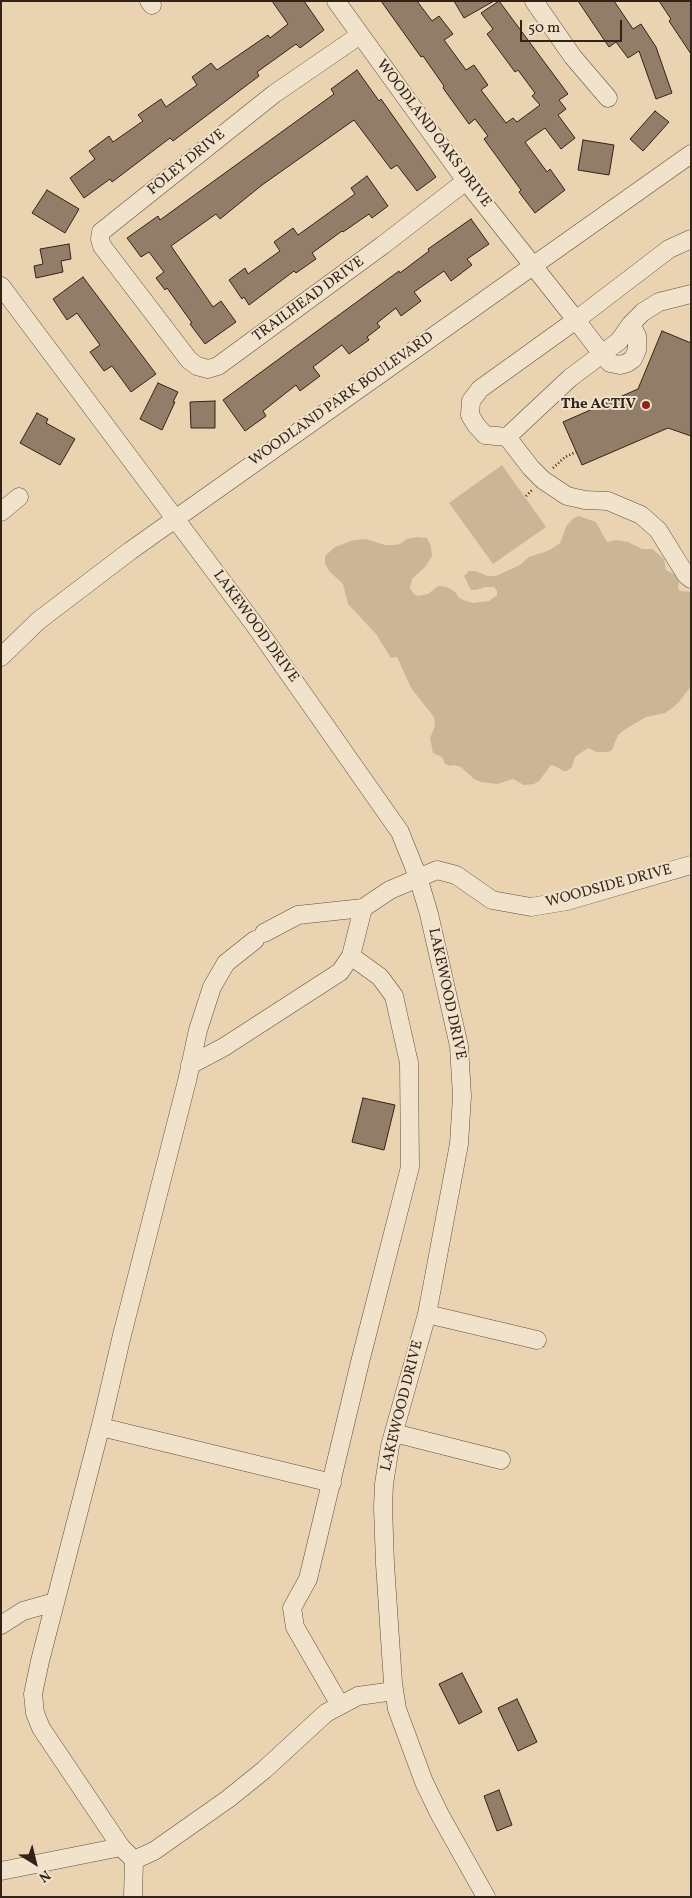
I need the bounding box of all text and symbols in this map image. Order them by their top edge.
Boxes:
scale bar [522,10,624,42]
text: 50 m [528,18,560,39]
street label: WOODLAND OAKS DRIVE [372,57,494,211]
street label: FOLEY DRIVE [145,126,229,200]
street label: TRAILHEAD DRIVE [250,254,368,346]
street label: WOODLAND PARK BOULEVARD [246,329,438,471]
place label: The ACTIV [561,396,636,414]
marker: The ACTIV [640,399,652,411]
street label: LAKEWOOD DRIVE [208,567,302,687]
street label: WOODSIDE DRIVE [544,861,674,913]
street label: LAKEWOOD DRIVE [423,926,469,1062]
street label: LAKEWOOD DRIVE [378,1339,428,1473]
north arrow [10,1838,60,1888]
text: N [34,1865,54,1886]

